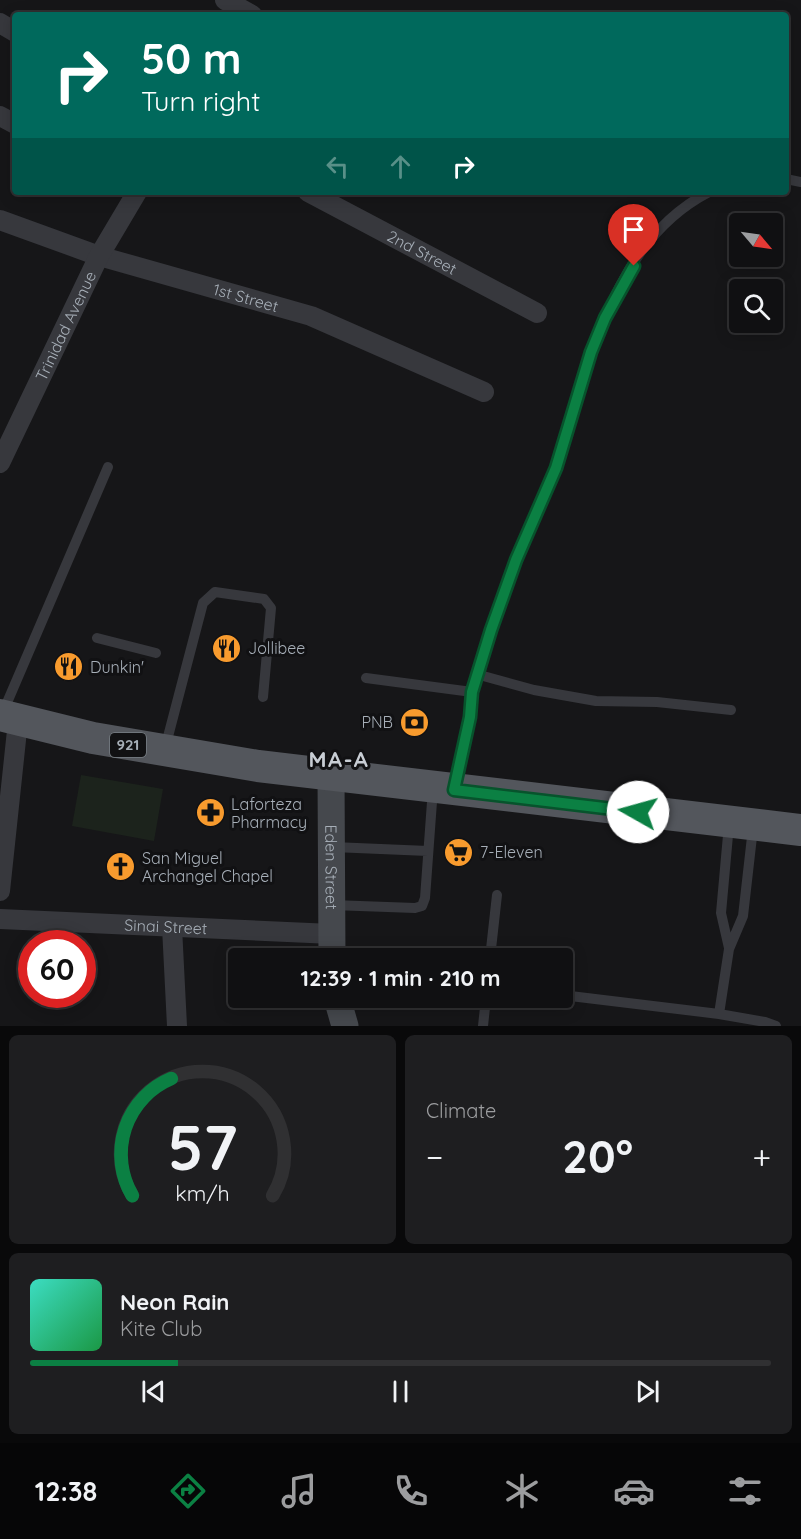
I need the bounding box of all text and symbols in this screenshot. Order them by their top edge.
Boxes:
text: 50 m [141,32,241,85]
icon: right [42,36,120,114]
text: Turn right [141,84,260,118]
icon: left [321,150,354,183]
icon: ahead [384,150,417,183]
icon: right [447,150,480,183]
pin [608,204,659,266]
icon: arrive [617,213,650,246]
north arrow [729,213,783,267]
map controls [729,213,783,333]
street label: 2nd Street [384,226,460,279]
street label: Trinidad Avenue [31,268,100,384]
street label: 1st Street [211,279,281,316]
button: search [729,279,783,333]
restaurant icon: Jollibee [211,632,243,664]
place label: Jollibee [248,638,305,658]
restaurant icon: Dunkin' [53,651,85,683]
place label: Dunkin' [90,657,144,677]
bank icon: PNB [398,706,430,738]
place label: PNB [361,712,393,732]
road number: 921 [110,733,146,757]
district label: MA-A [309,745,369,773]
position arrow [606,780,670,844]
place label: Laforteza Pharmacy [231,794,307,832]
pharmacy icon: Laforteza Pharmacy [194,797,226,829]
street label: Eden Street [321,824,342,910]
supermarket icon: 7-Eleven [443,836,475,868]
place label: 7-Eleven [480,842,543,862]
place label: San Miguel Archangel Chapel [142,848,273,886]
church icon: San Miguel Archangel Chapel [105,851,137,883]
street label: Sinai Street [124,915,208,938]
speed limit sign: 60 [18,930,96,1008]
text: 12:39 · 1 min · 210 m [300,964,501,992]
text: Climate [426,1098,496,1123]
text: 57 [167,1108,238,1186]
text: 20° [562,1128,633,1184]
text: − [426,1136,443,1177]
text: + [752,1136,771,1177]
text: km/h [175,1181,230,1207]
text: Neon Rain [120,1288,229,1316]
text: Kite Club [120,1316,202,1341]
icon: previous [137,1375,170,1408]
icon: pause [384,1375,417,1408]
icon: next [631,1375,664,1408]
icon: directions [167,1470,209,1512]
icon: music [278,1470,320,1512]
icon: phone [390,1470,432,1512]
icon: climate [501,1470,543,1512]
icon: car [613,1470,655,1512]
icon: filters [724,1470,766,1512]
text: 12:38 [35,1474,97,1508]

